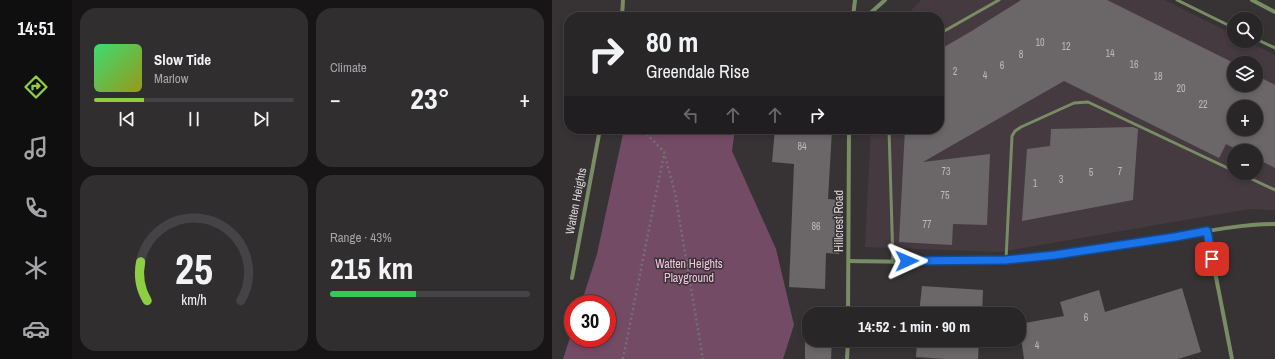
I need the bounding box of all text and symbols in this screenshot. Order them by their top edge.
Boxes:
map controls [1227,12,1263,180]
button: search [1227,12,1263,48]
text: 14:51 [17,16,55,41]
text: 80 m [646,23,698,61]
icon: right [580,28,632,80]
house number: 10 [1035,36,1045,49]
house number: 12 [1061,40,1071,53]
house number: 14 [1105,47,1115,60]
house number: 8 [1019,48,1024,61]
text: Slow Tide [154,49,211,70]
button: layers [1227,56,1263,92]
house number: 16 [1129,58,1139,71]
text: Climate [330,59,367,76]
text: Greendale Rise [646,59,749,84]
house number: 6 [1000,59,1005,72]
house number: 2 [953,65,958,78]
house number: 4 [983,69,988,82]
text: Marlow [154,70,188,87]
house number: 18 [1153,70,1163,83]
icon: directions [22,73,50,101]
text: 23° [410,78,450,118]
house number: 20 [1176,82,1186,95]
text: − [330,84,341,114]
text: + [519,84,530,114]
house number: 22 [1198,98,1208,111]
button: + [1227,100,1263,136]
icon: left [680,104,702,126]
icon: ahead [722,104,744,126]
icon: ahead [764,104,786,126]
icon: right [806,104,828,126]
icon: previous [116,108,138,130]
icon: pause [183,108,205,130]
icon: next [250,108,272,130]
icon: music [22,134,50,162]
house number: 84 [797,140,807,153]
button: − [1227,144,1263,180]
house number: 73 [941,165,951,178]
house number: 7 [1118,165,1123,178]
street label: Watten Heights [562,166,590,236]
house number: 5 [1089,166,1094,179]
house number: 3 [1059,173,1064,186]
house number: 1 [1033,177,1038,190]
house number: 75 [940,189,950,202]
street label: Hillcrest Road [831,190,847,252]
icon: phone [22,194,50,222]
house number: 77 [922,218,932,231]
house number: 86 [811,220,821,233]
text: Range · 43% [330,229,392,246]
position arrow [886,240,928,282]
text: 25 [175,241,213,297]
pin [1195,242,1229,276]
text: 215 km [330,248,413,288]
icon: arrive [1201,248,1223,270]
icon: climate [22,254,50,282]
park label: Watten Heights Playground [655,256,723,286]
text: km/h [181,289,207,308]
speed limit sign: 30 [564,295,616,347]
house number: 6 [1084,311,1089,324]
icon: car [22,315,50,343]
text: 14:52 · 1 min · 90 m [858,316,970,337]
house number: 4 [1035,339,1040,352]

